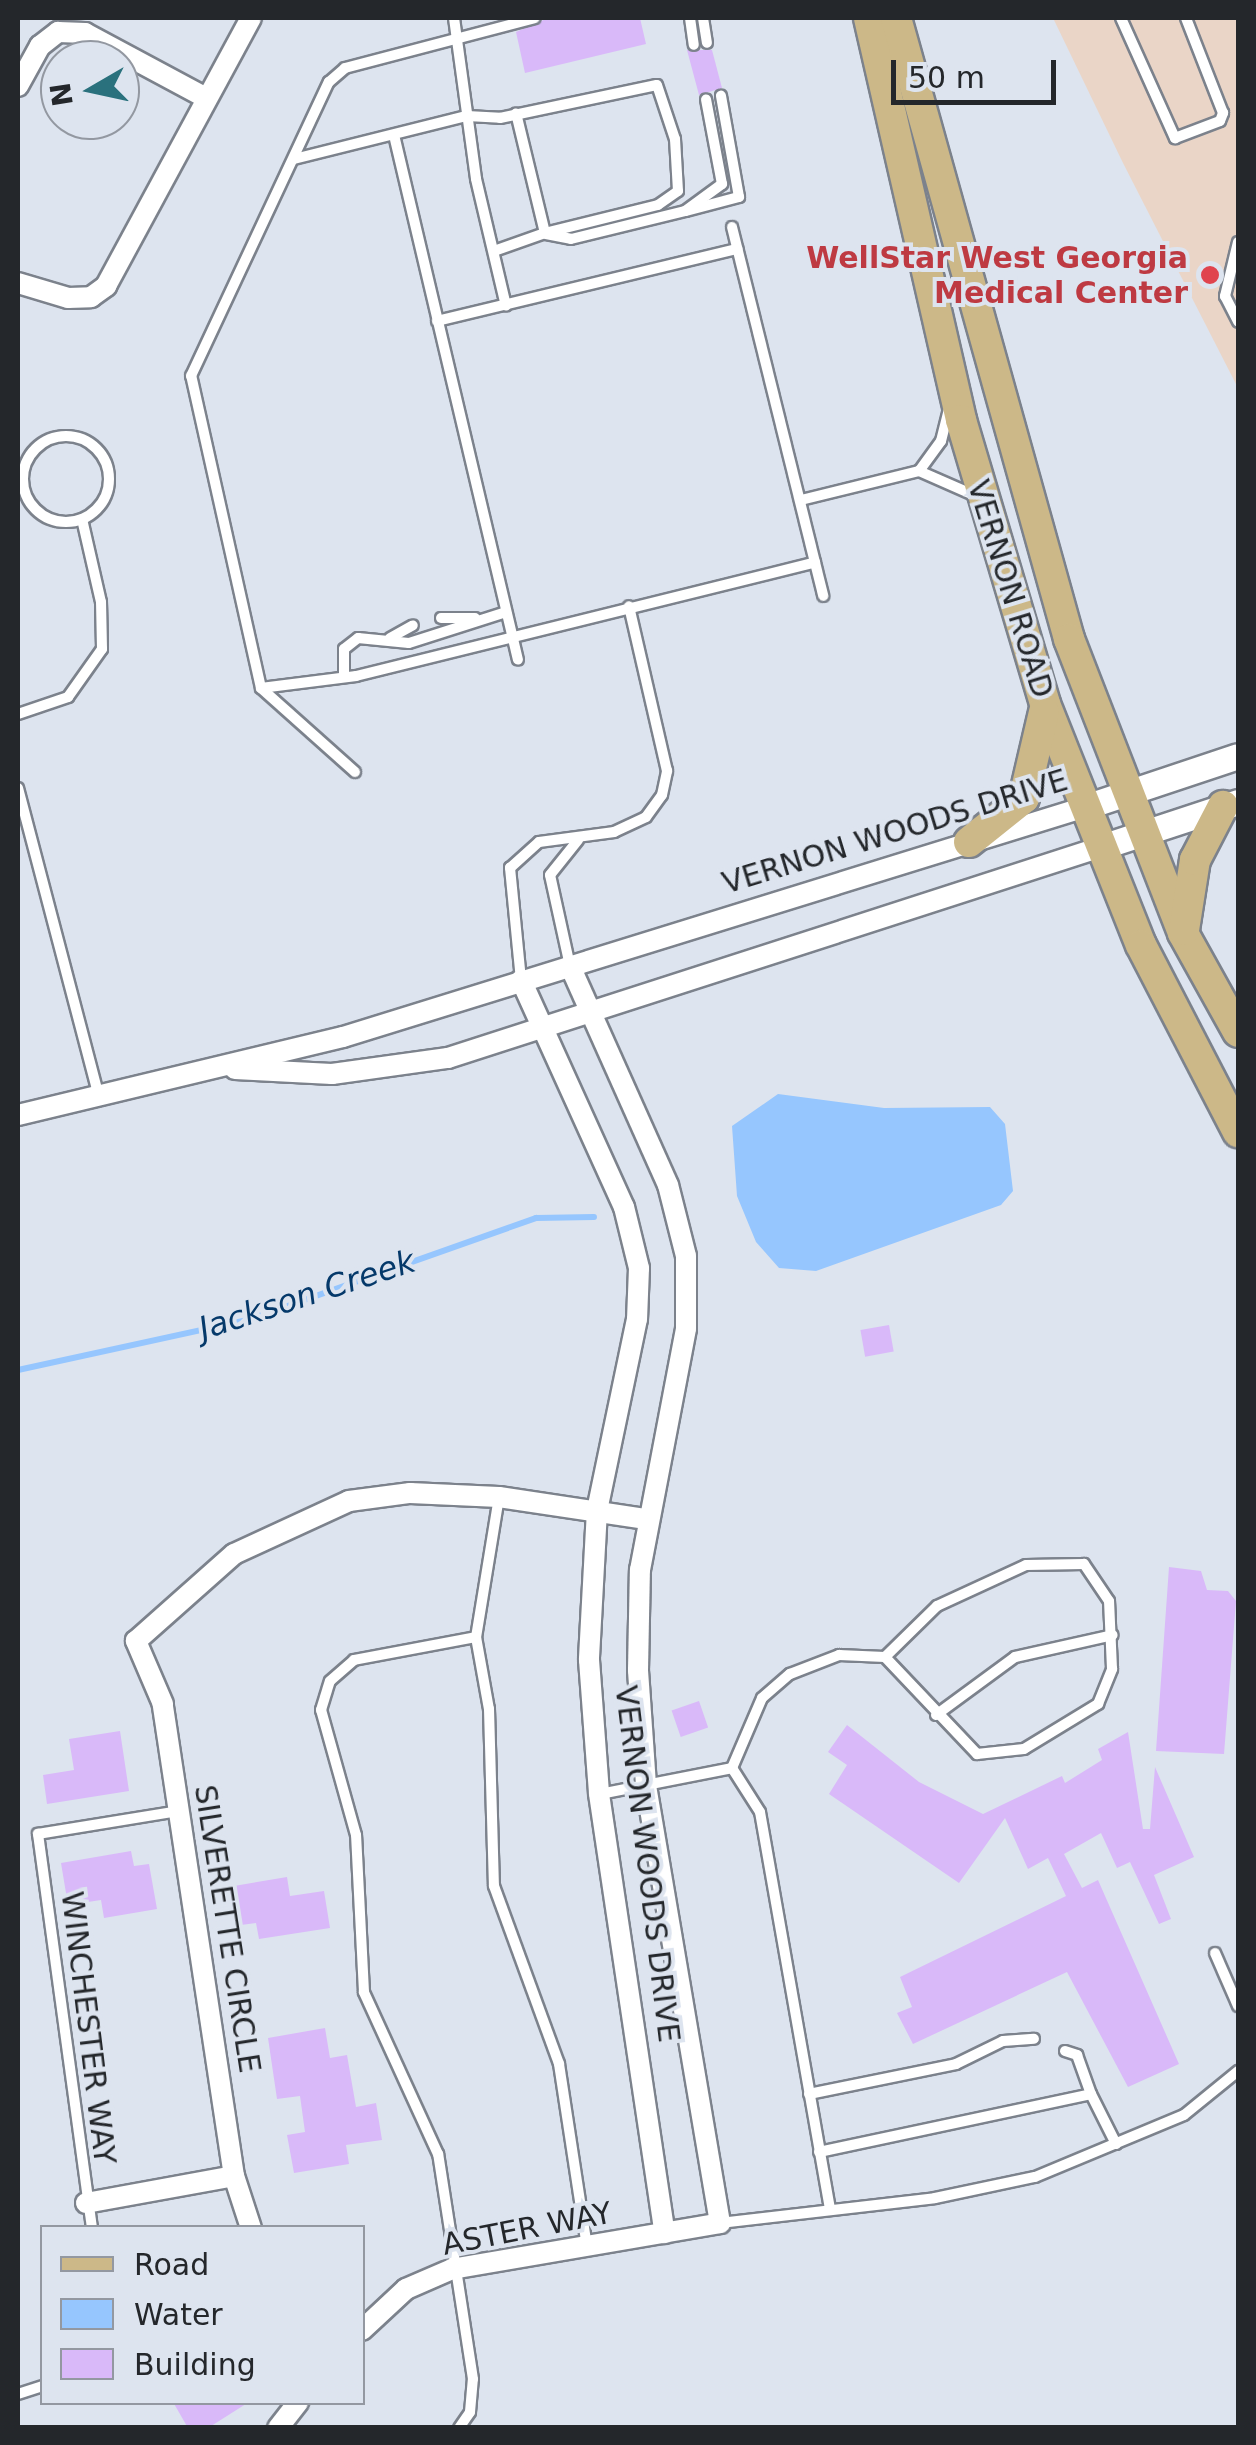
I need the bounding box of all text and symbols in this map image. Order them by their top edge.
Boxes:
north arrow [40,40,140,140]
scale bar [896,40,1061,102]
text: 50 m [908,60,985,95]
text: N [44,80,80,109]
place label: WellStar West Georgia Medical Center [806,240,1188,310]
marker: WellStar West Georgia Medical Center [1197,262,1223,288]
street label: VERNON ROAD [960,476,1060,702]
street label: VERNON WOODS DRIVE [718,762,1072,902]
water label: Jackson Creek [194,1242,420,1348]
street label: VERNON WOODS DRIVE [607,1684,687,2044]
street label: SILVERETTE CIRCLE [186,1782,268,2076]
street label: WINCHESTER WAY [53,1890,123,2166]
street label: ASTER WAY [439,2195,615,2263]
legend [40,2225,365,2405]
text: Road [134,2247,209,2282]
text: Water [134,2297,223,2332]
text: Building [134,2347,256,2382]

